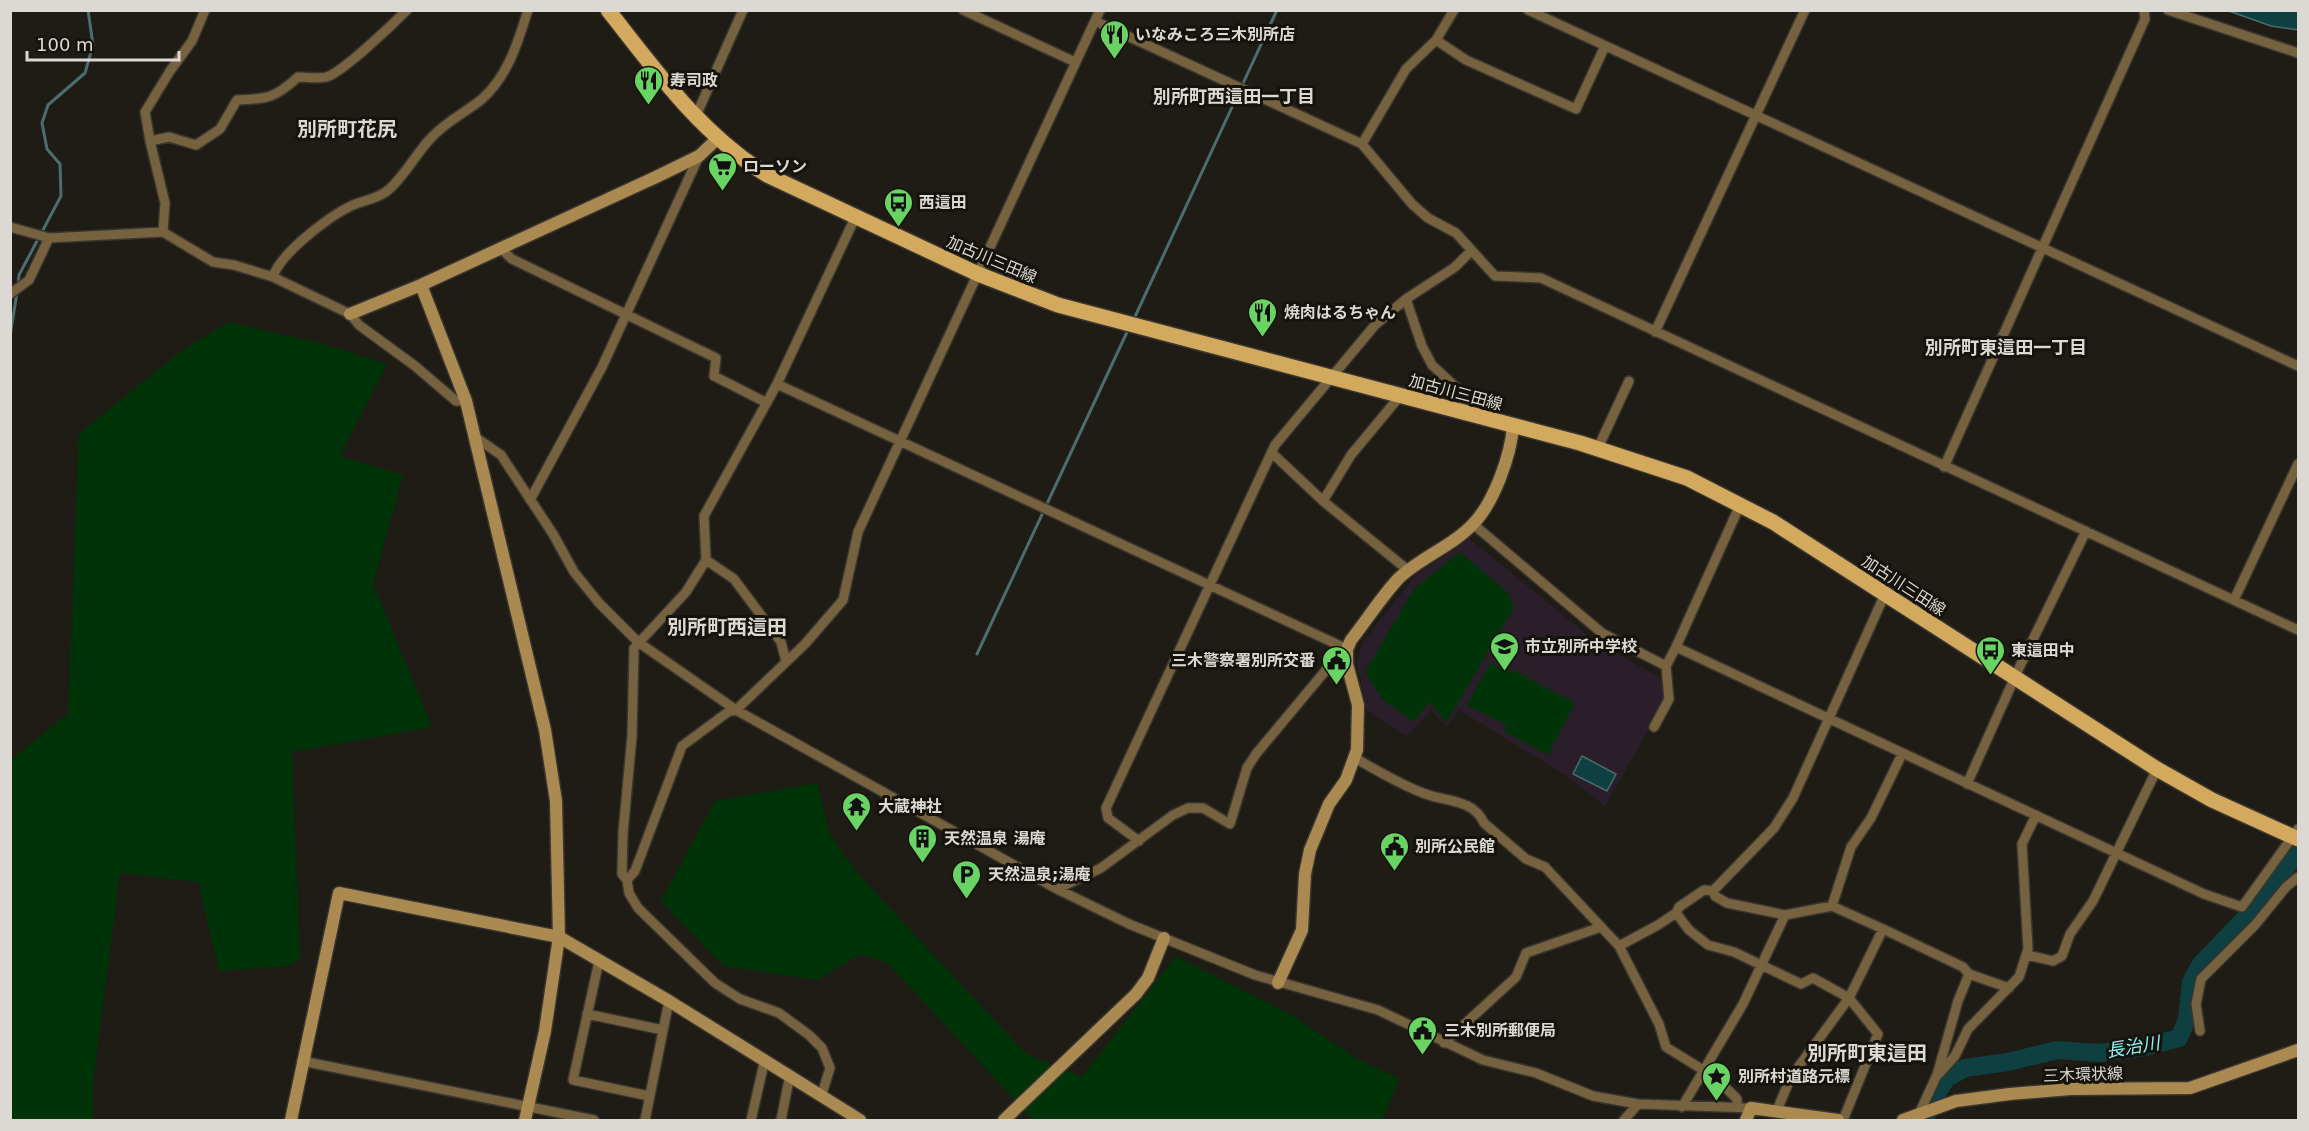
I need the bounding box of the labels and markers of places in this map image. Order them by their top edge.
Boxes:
restaurant icon: いなみころ三木別所店 [1098,18,1130,60]
place label: いなみころ三木別所店 [1135,25,1295,44]
restaurant icon: 寿司政 [633,64,665,106]
place label: 寿司政 [670,71,718,90]
supermarket icon: ローソン [706,150,738,192]
place label: ローソン [743,157,807,176]
bus stop icon: 西這田 [882,186,914,228]
place label: 西這田 [919,193,967,212]
restaurant icon: 焼肉はるちゃん [1247,296,1279,338]
place label: 焼肉はるちゃん [1284,303,1396,322]
school or university icon: 市立別所中学校 [1488,630,1520,672]
bus stop icon: 東這田中 [1974,634,2006,676]
place label: 市立別所中学校 [1525,637,1637,656]
place label: 東這田中 [2011,641,2075,660]
public building icon: 三木警察署別所交番 [1320,644,1352,686]
place label: 三木警察署別所交番 [1171,651,1315,670]
temple icon: 大蔵神社 [841,790,873,832]
place label: 大蔵神社 [878,797,942,816]
building icon: 天然温泉 湯庵 [907,822,939,864]
place label: 天然温泉 湯庵 [944,829,1046,848]
public building icon: 別所公民館 [1378,830,1410,872]
place label: 別所公民館 [1415,837,1495,856]
parking icon: 天然温泉;湯庵 [951,858,983,900]
place label: 天然温泉;湯庵 [988,865,1090,884]
public building icon: 三木別所郵便局 [1407,1014,1439,1056]
place label: 三木別所郵便局 [1444,1021,1556,1040]
place icon: 別所村道路元標 [1701,1060,1733,1102]
place label: 別所村道路元標 [1738,1067,1850,1086]

